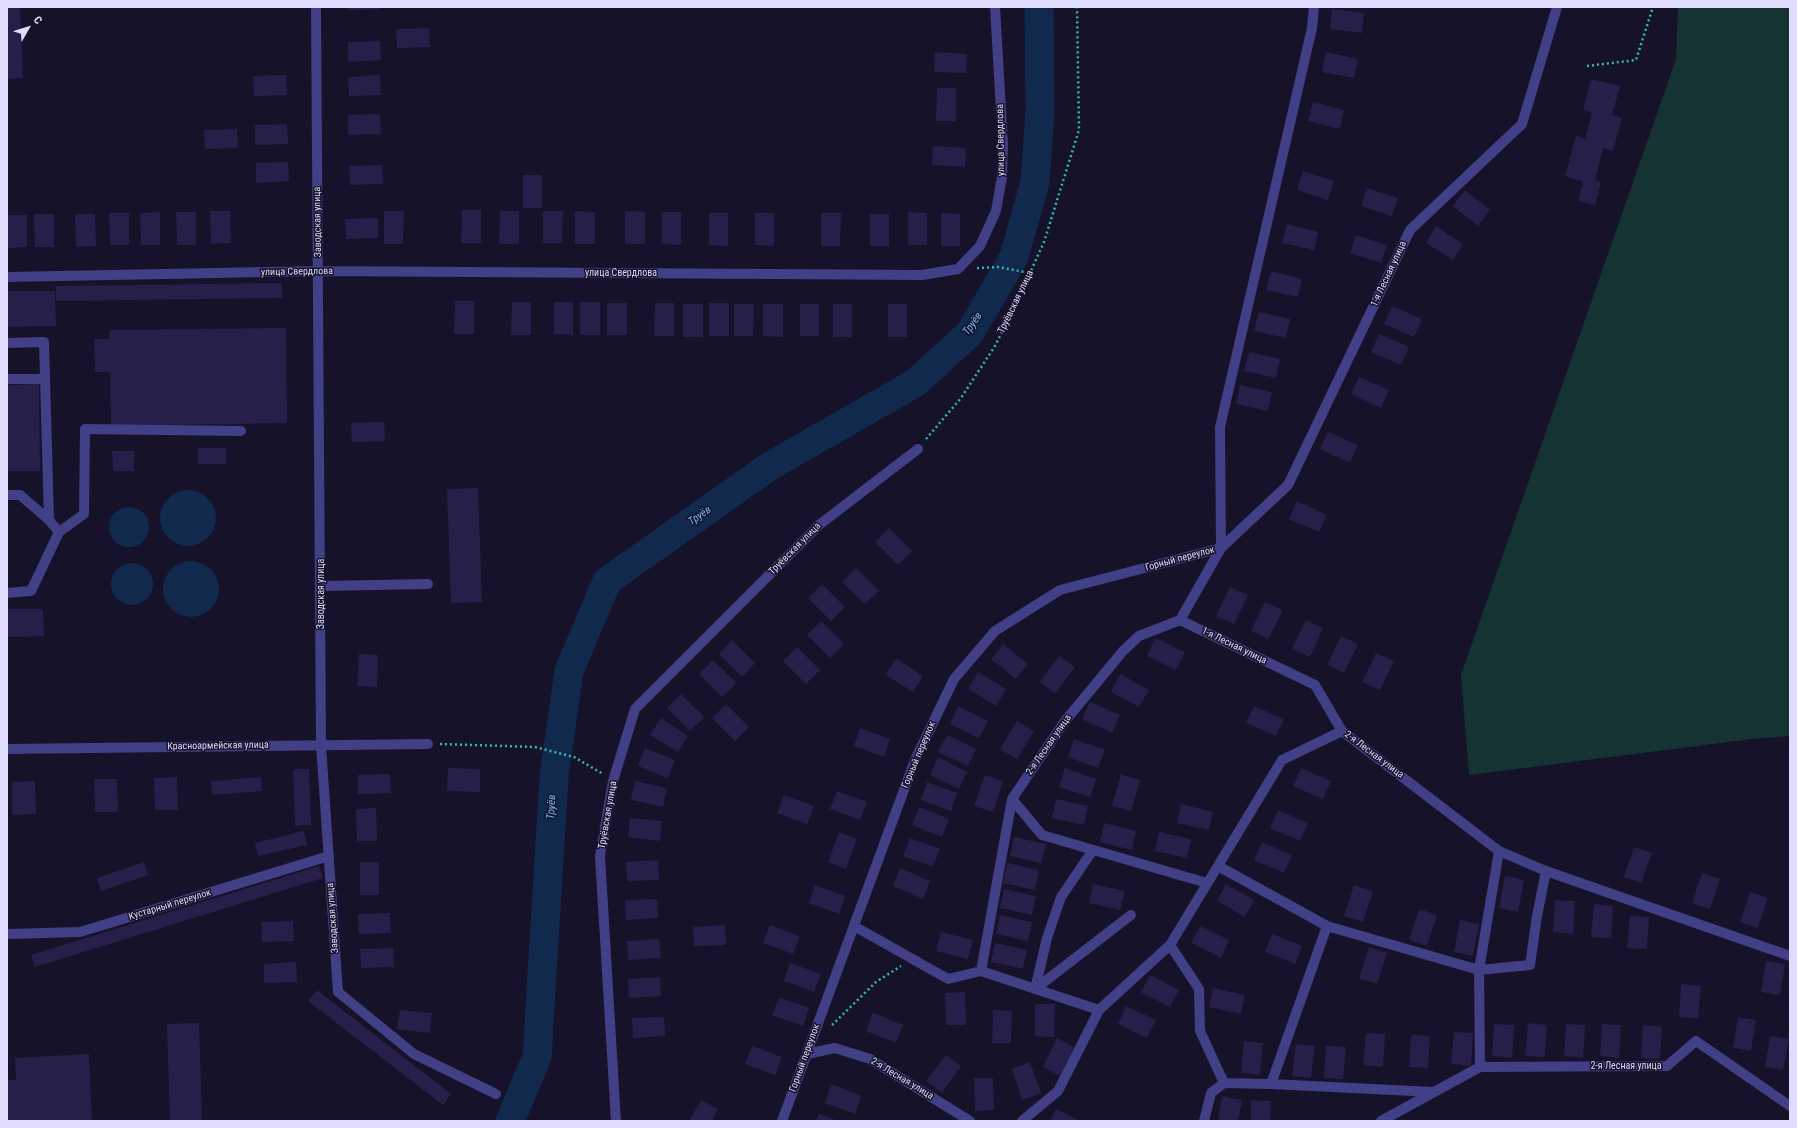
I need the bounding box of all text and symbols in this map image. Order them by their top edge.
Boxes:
north arrow [8,8,48,48]
text: С [31,14,45,27]
street label: улица Свердлова [994,104,1008,176]
street label: Заводская улица [311,187,325,257]
street label: 1-я Лесная улица [1369,239,1409,309]
street label: улица Свердлова [261,265,333,279]
street label: улица Свердлова [585,267,657,279]
street label: Труёвская улица [996,268,1036,336]
water label: Труёв [960,310,986,338]
water label: Труёв [686,503,714,529]
street label: Труёвская улица [766,520,824,578]
street label: Горный переулок [1144,544,1216,574]
street label: Заводская улица [315,559,327,629]
street label: 1-я Лесная улица [1199,625,1269,667]
street label: 2-я Лесная улица [1024,712,1074,778]
street label: Горный переулок [900,720,938,790]
street label: 2-я Лесная улица [1342,729,1406,781]
street label: Красноармейская улица [167,739,269,753]
street label: Труёвская улица [596,780,620,850]
water label: Труёв [545,794,559,820]
street label: Заводская улица [325,882,341,954]
street label: Кустарный переулок [127,887,213,923]
street label: Горный переулок [787,1022,823,1094]
street label: 2-я Лесная улица [868,1056,936,1102]
street label: 2-я Лесная улица [1590,1060,1662,1072]

